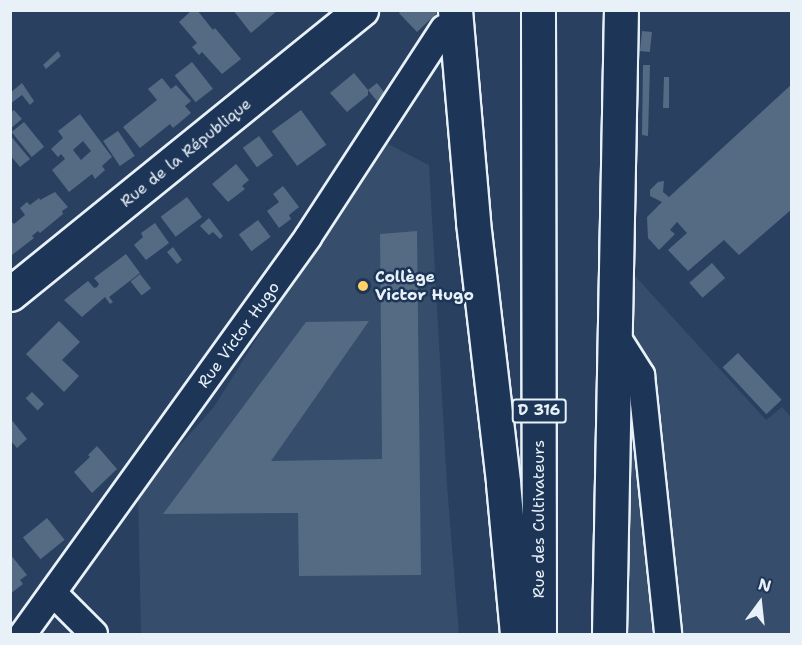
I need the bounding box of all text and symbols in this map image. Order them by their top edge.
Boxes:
street label: Rue de la République [117,94,255,212]
place label: Collège Victor Hugo [375,267,474,305]
street label: Rue Victor Hugo [194,278,284,392]
marker: Collège Victor Hugo [356,279,370,293]
road number: D 316 [510,399,568,423]
street label: Rue des Cultivateurs [529,440,549,598]
north arrow [730,573,790,633]
text: N [756,573,774,597]

